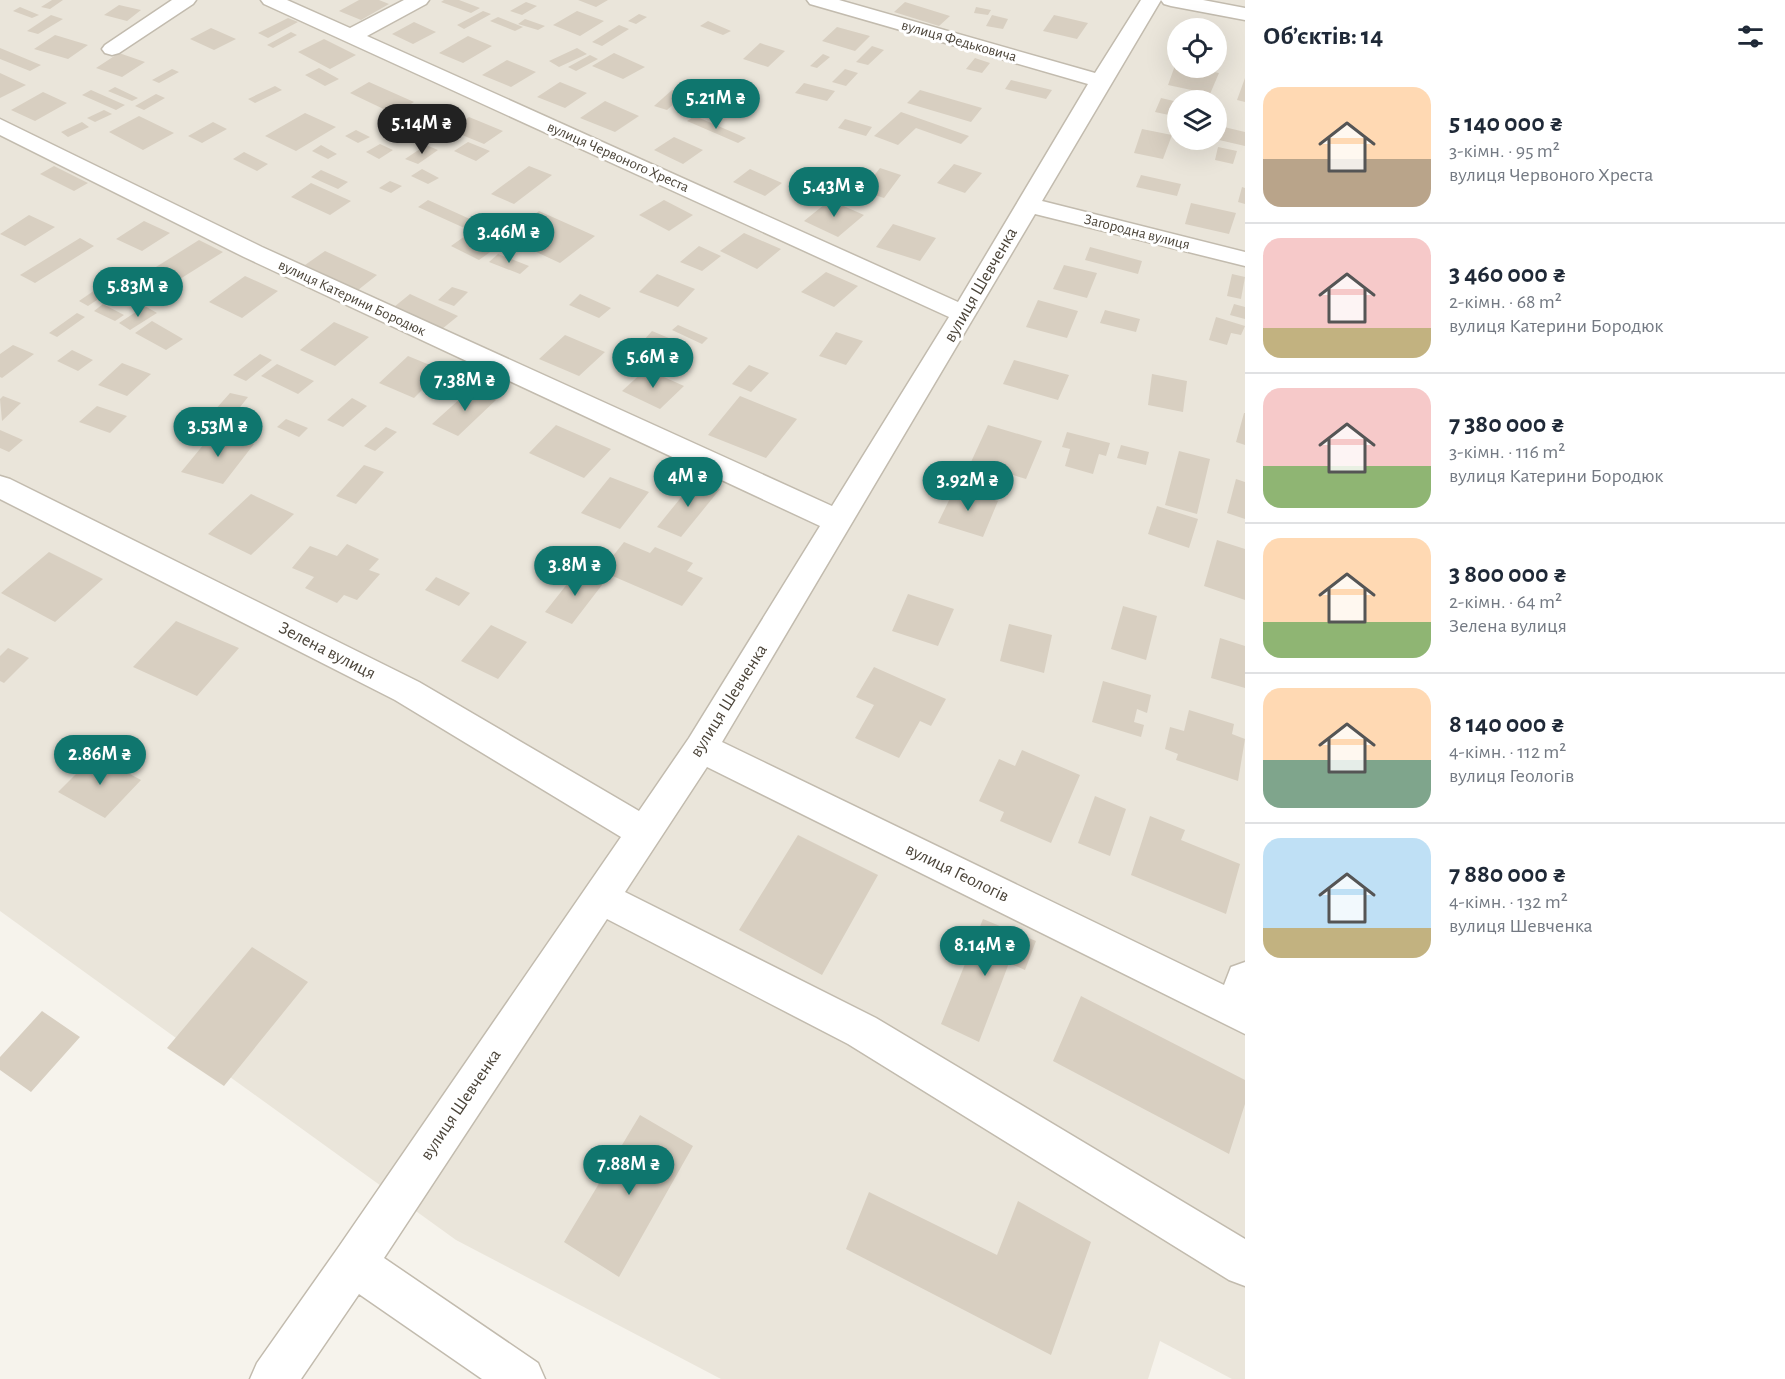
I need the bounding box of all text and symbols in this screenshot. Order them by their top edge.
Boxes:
street label: вулиця Федьковича [900,17,1018,65]
map controls [1167,18,1227,150]
button: locate [1167,18,1227,78]
icon: filters [1734,20,1767,53]
text: Об’єктів: 14 [1263,23,1383,49]
pin: 5.21M ₴ [661,79,771,130]
text: 5.21M ₴ [686,88,746,108]
button: layers [1167,90,1227,150]
pin: 5.14M ₴ [367,104,477,155]
text: 5 140 000 ₴ [1449,110,1564,136]
icon: home [1311,111,1383,183]
text: 5.14M ₴ [392,113,452,133]
street label: вулиця Червоного Хреста [545,119,691,195]
text: 3-кімн. · 95 m² [1449,141,1560,161]
text: вулиця Червоного Хреста [1449,165,1653,185]
pin: 5.43M ₴ [779,167,889,218]
text: 5.43M ₴ [803,176,865,196]
street label: Загородна вулиця [1082,212,1192,252]
pin: 3.46M ₴ [454,213,564,264]
text: 3.46M ₴ [477,222,541,242]
street label: вулиця Шевченка [941,225,1021,345]
street label: вулиця Катерини Бородюк [276,257,428,339]
text: 3 460 000 ₴ [1449,261,1567,287]
icon: home [1311,262,1383,334]
pin: 5.83M ₴ [83,267,193,318]
text: 5.83M ₴ [107,276,169,296]
text: 2-кімн. · 68 m² [1449,292,1562,312]
text: вулиця Катерини Бородюк [1449,316,1664,336]
pin: 5.6M ₴ [604,338,702,389]
text: 5.6M ₴ [626,347,680,367]
pin: 7.38M ₴ [410,361,520,412]
text: 7.38M ₴ [434,370,496,390]
pin: 3.53M ₴ [163,407,273,458]
text: 7 380 000 ₴ [1449,411,1565,437]
icon: home [1311,412,1383,484]
text: 3.53M ₴ [188,416,248,436]
text: 3-кімн. · 116 m² [1449,442,1565,462]
pin: 4M ₴ [652,457,724,508]
pin: 3.92M ₴ [913,461,1023,512]
text: 4M ₴ [668,466,708,486]
text: вулиця Катерини Бородюк [1449,466,1664,486]
text: 3.92M ₴ [937,470,999,490]
pin: 3.8M ₴ [526,546,624,597]
text: 3.8M ₴ [548,555,602,575]
text: 3 800 000 ₴ [1449,561,1568,587]
icon: home [1311,562,1383,634]
text: 2-кімн. · 64 m² [1449,592,1562,612]
text: Зелена вулиця [1449,616,1567,636]
street label: Зелена вулиця [276,619,378,683]
street label: вулиця Шевченка [687,641,771,761]
text: 8 140 000 ₴ [1449,711,1565,737]
icon: home [1311,712,1383,784]
pin: 2.86M ₴ [45,735,155,786]
text: 4-кімн. · 112 m² [1449,742,1566,762]
text: 2.86M ₴ [68,744,132,764]
text: вулиця Геологів [1449,766,1574,786]
street label: вулиця Геологів [902,840,1012,906]
text: 7 880 000 ₴ [1449,861,1567,887]
icon: home [1311,862,1383,934]
text: 4-кімн. · 132 m² [1449,892,1568,912]
text: вулиця Шевченка [1449,916,1593,936]
pin: 8.14M ₴ [930,926,1040,977]
text: 8.14M ₴ [954,935,1016,955]
street label: вулиця Шевченка [417,1046,505,1164]
pin: 7.88M ₴ [574,1145,684,1196]
text: 7.88M ₴ [597,1154,661,1174]

